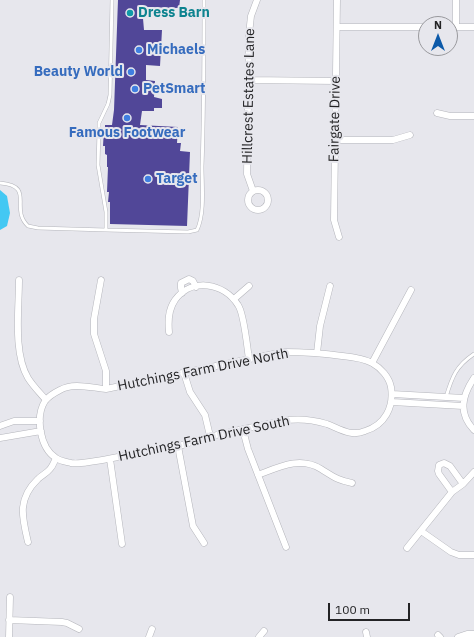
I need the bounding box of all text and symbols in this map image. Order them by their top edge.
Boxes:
place label: Dress Barn [138,5,210,21]
marker: Dress Barn [125,8,135,18]
north arrow [418,16,458,56]
text: N [434,18,442,32]
street label: Hillcrest Estates Lane [239,28,259,164]
place label: Michaels [147,42,205,58]
marker: Michaels [134,45,144,55]
place label: Beauty World [34,64,123,80]
marker: Beauty World [126,67,136,77]
street label: Fairgate Drive [326,76,344,162]
place label: PetSmart [143,81,205,97]
marker: PetSmart [130,84,140,94]
marker: Famous Footwear [122,113,132,123]
place label: Famous Footwear [69,125,185,141]
place label: Target [156,171,197,187]
marker: Target [143,174,153,184]
street label: Hutchings Farm Drive North [116,345,290,395]
street label: Hutchings Farm Drive South [117,413,291,465]
scale bar [330,595,412,621]
text: 100 m [335,602,370,617]

